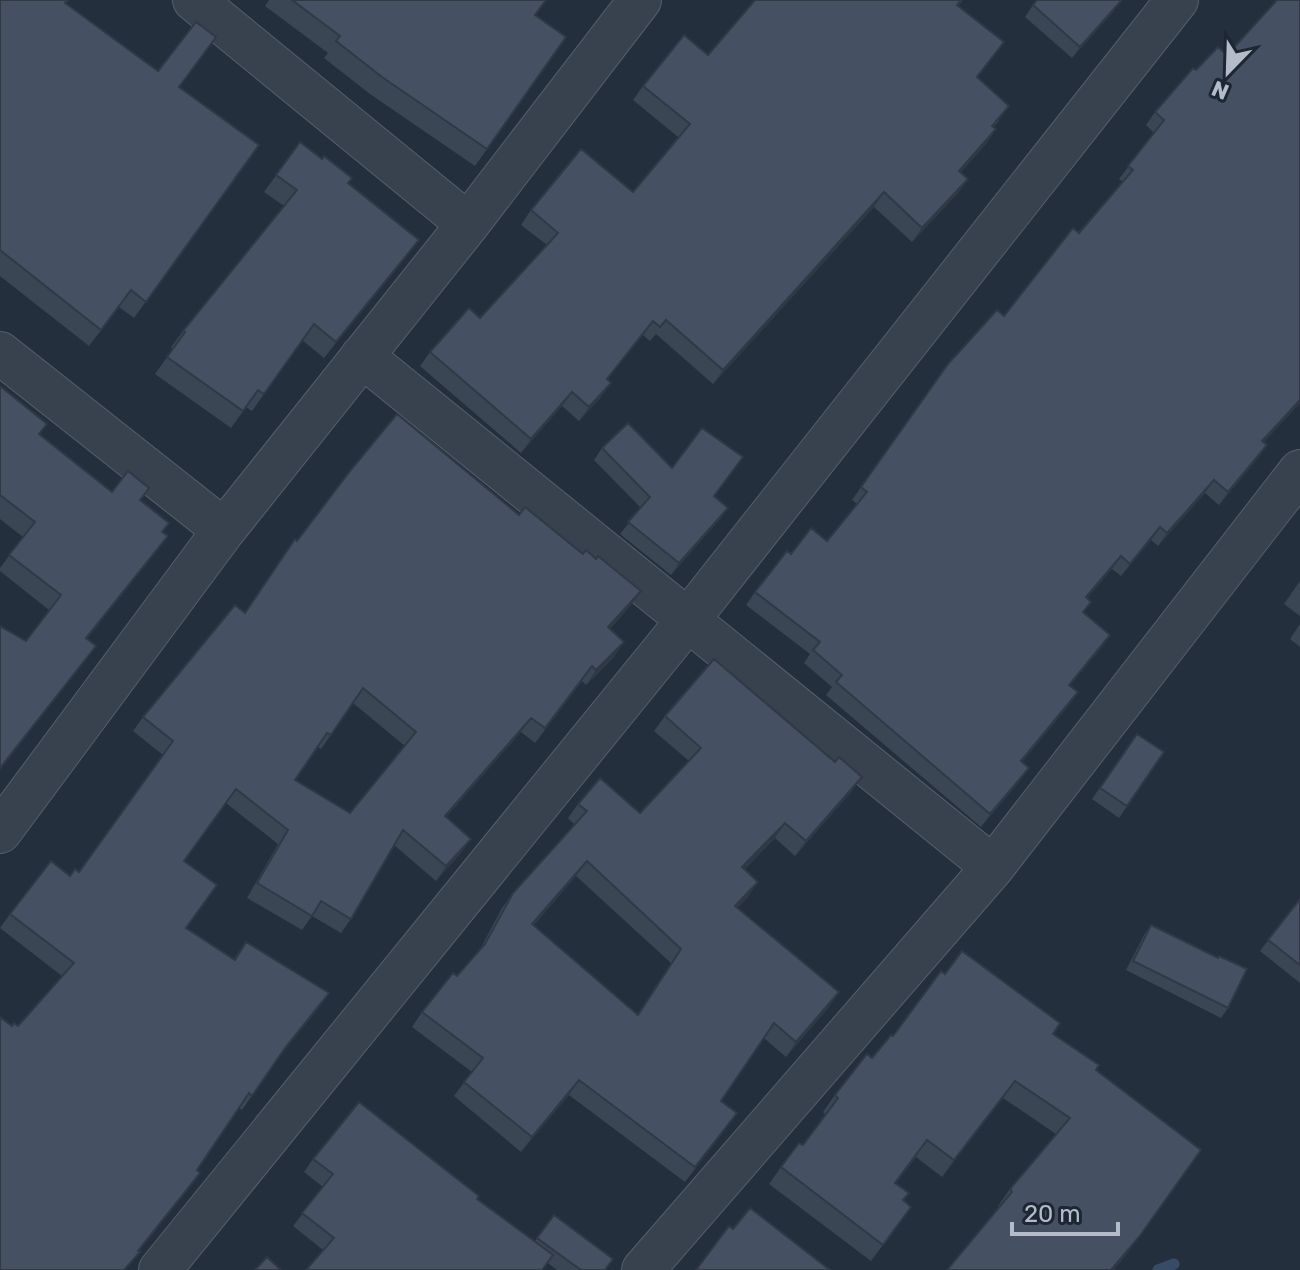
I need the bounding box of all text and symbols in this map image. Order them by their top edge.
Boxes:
north arrow [1188,32,1268,112]
text: N [1208,74,1233,105]
scale bar [1012,1186,1118,1236]
text: 20 m [1024,1200,1081,1228]

